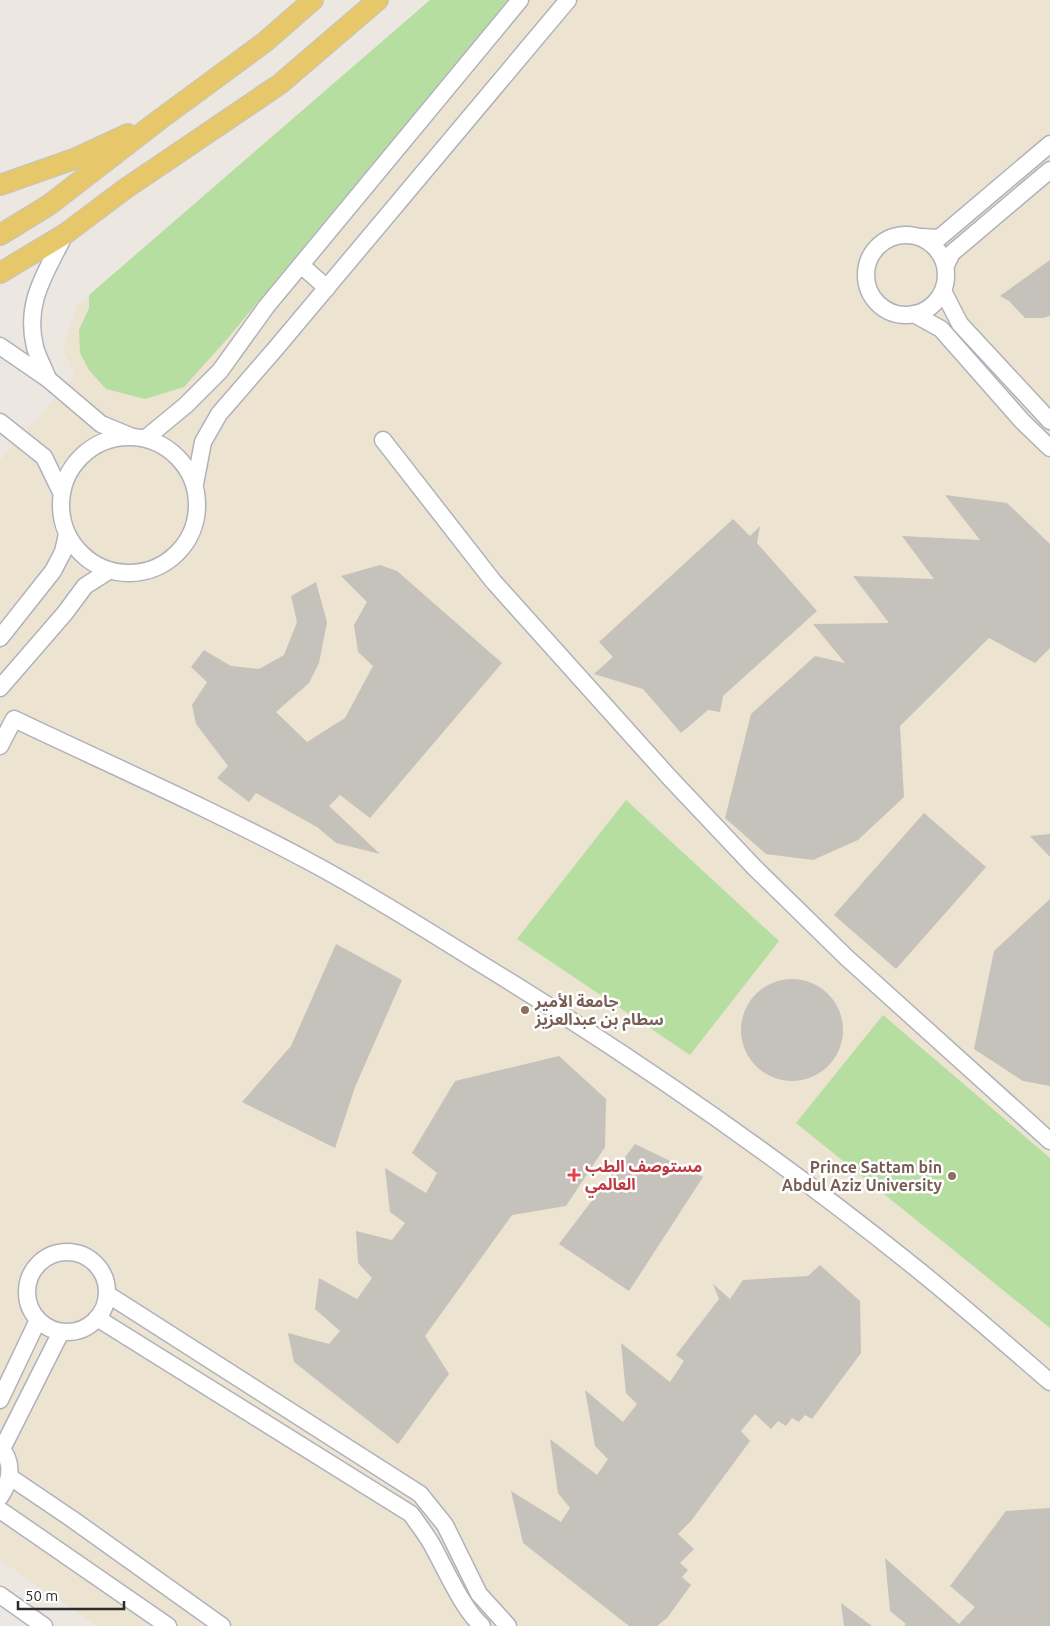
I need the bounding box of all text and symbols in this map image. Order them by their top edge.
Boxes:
place label: جامعة الأمير سطام بن عبدالعزيز [534,992,664,1031]
marker: جامعة الأمير سطام بن عبدالعزيز [519,1004,531,1016]
place label: مستوصف الطب العالمي [585,1157,702,1198]
place label: Prince Sattam bin Abdul Aziz University [782,1158,942,1194]
marker: مستوصف الطب العالمي [567,1168,581,1182]
marker: Prince Sattam bin Abdul Aziz University [946,1170,958,1182]
scale bar [18,1578,124,1610]
text: 50 m [25,1587,58,1604]

